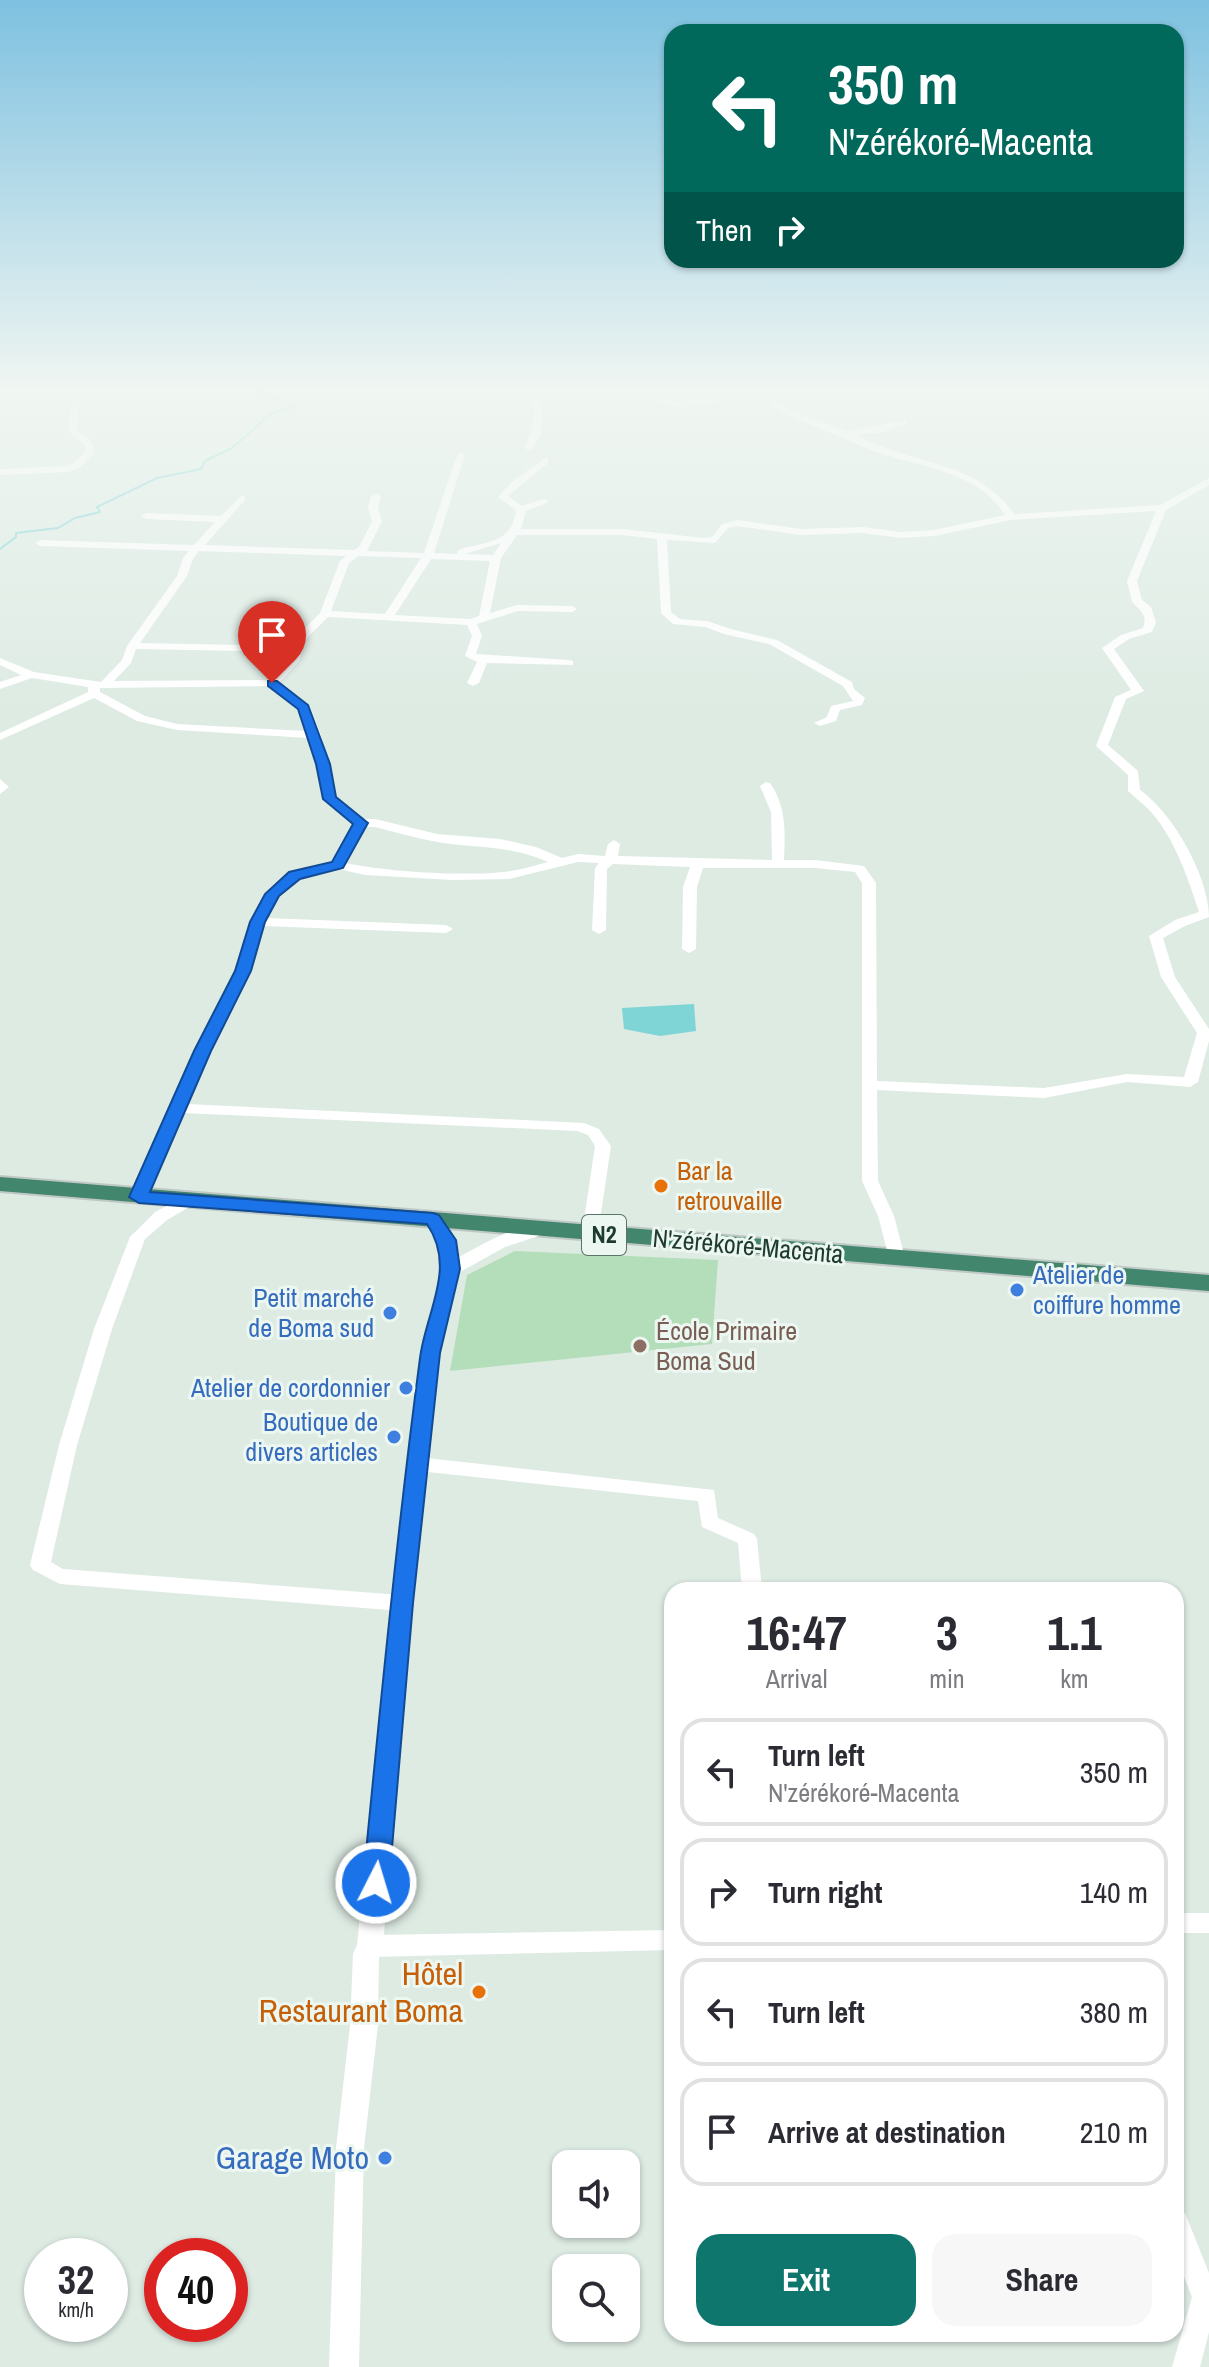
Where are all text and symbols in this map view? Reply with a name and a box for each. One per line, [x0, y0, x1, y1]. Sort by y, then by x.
text: 350 m [828, 46, 958, 121]
icon: left [696, 56, 800, 160]
text: N'zérékoré-Macenta [828, 118, 1093, 166]
icon: right [768, 208, 812, 252]
text: Then [696, 210, 752, 250]
pin [238, 601, 306, 683]
icon: arrive [250, 613, 294, 657]
place label: Bar la retrouvaille [677, 1153, 782, 1218]
marker: Bar la retrouvaille [652, 1177, 670, 1195]
road number: N2 [582, 1215, 626, 1255]
street label: N'zérékoré-Macenta [651, 1220, 845, 1271]
place label: Atelier de coiffure homme [1032, 1257, 1181, 1322]
place label: Petit marché de Boma sud [248, 1280, 374, 1345]
marker: Atelier de coiffure homme [1008, 1281, 1026, 1299]
marker: Petit marché de Boma sud [381, 1304, 399, 1322]
place label: École Primaire Boma Sud [656, 1313, 797, 1378]
marker: École Primaire Boma Sud [631, 1337, 649, 1355]
place label: Atelier de cordonnier [190, 1370, 390, 1405]
marker: Atelier de cordonnier [397, 1379, 415, 1397]
place label: Boutique de divers articles [245, 1404, 378, 1469]
marker: Boutique de divers articles [385, 1428, 403, 1446]
text: 16:47 [746, 1600, 847, 1665]
text: 3 [936, 1600, 958, 1665]
text: 1.1 [1047, 1600, 1102, 1665]
text: Arrival [766, 1661, 827, 1696]
text: min [929, 1661, 965, 1696]
text: km [1060, 1661, 1089, 1696]
text: Turn left [768, 1735, 865, 1775]
icon: left [700, 1750, 744, 1794]
text: 350 m [1080, 1752, 1148, 1792]
text: N'zérékoré-Macenta [768, 1775, 959, 1810]
position arrow [334, 1841, 418, 1925]
icon: right [700, 1870, 744, 1914]
text: Turn right [768, 1872, 882, 1912]
text: 140 m [1080, 1872, 1148, 1912]
place label: Hôtel Restaurant Boma [259, 1952, 463, 2032]
marker: Hôtel Restaurant Boma [470, 1983, 488, 2001]
icon: left [700, 1990, 744, 2034]
text: Turn left [768, 1992, 865, 2032]
text: 380 m [1080, 1992, 1148, 2032]
icon: arrive [700, 2110, 744, 2154]
text: Arrive at destination [768, 2112, 1006, 2152]
text: 210 m [1080, 2112, 1148, 2152]
place label: Garage Moto [216, 2136, 369, 2179]
marker: Garage Moto [376, 2149, 394, 2167]
map controls [552, 2150, 640, 2342]
button: sound [552, 2150, 640, 2238]
button: Exit [696, 2234, 916, 2326]
button: Share [932, 2234, 1152, 2326]
speed limit sign: 40 [144, 2238, 248, 2342]
text: 32 [58, 2253, 94, 2306]
button: search [552, 2254, 640, 2342]
text: km/h [58, 2296, 94, 2323]

